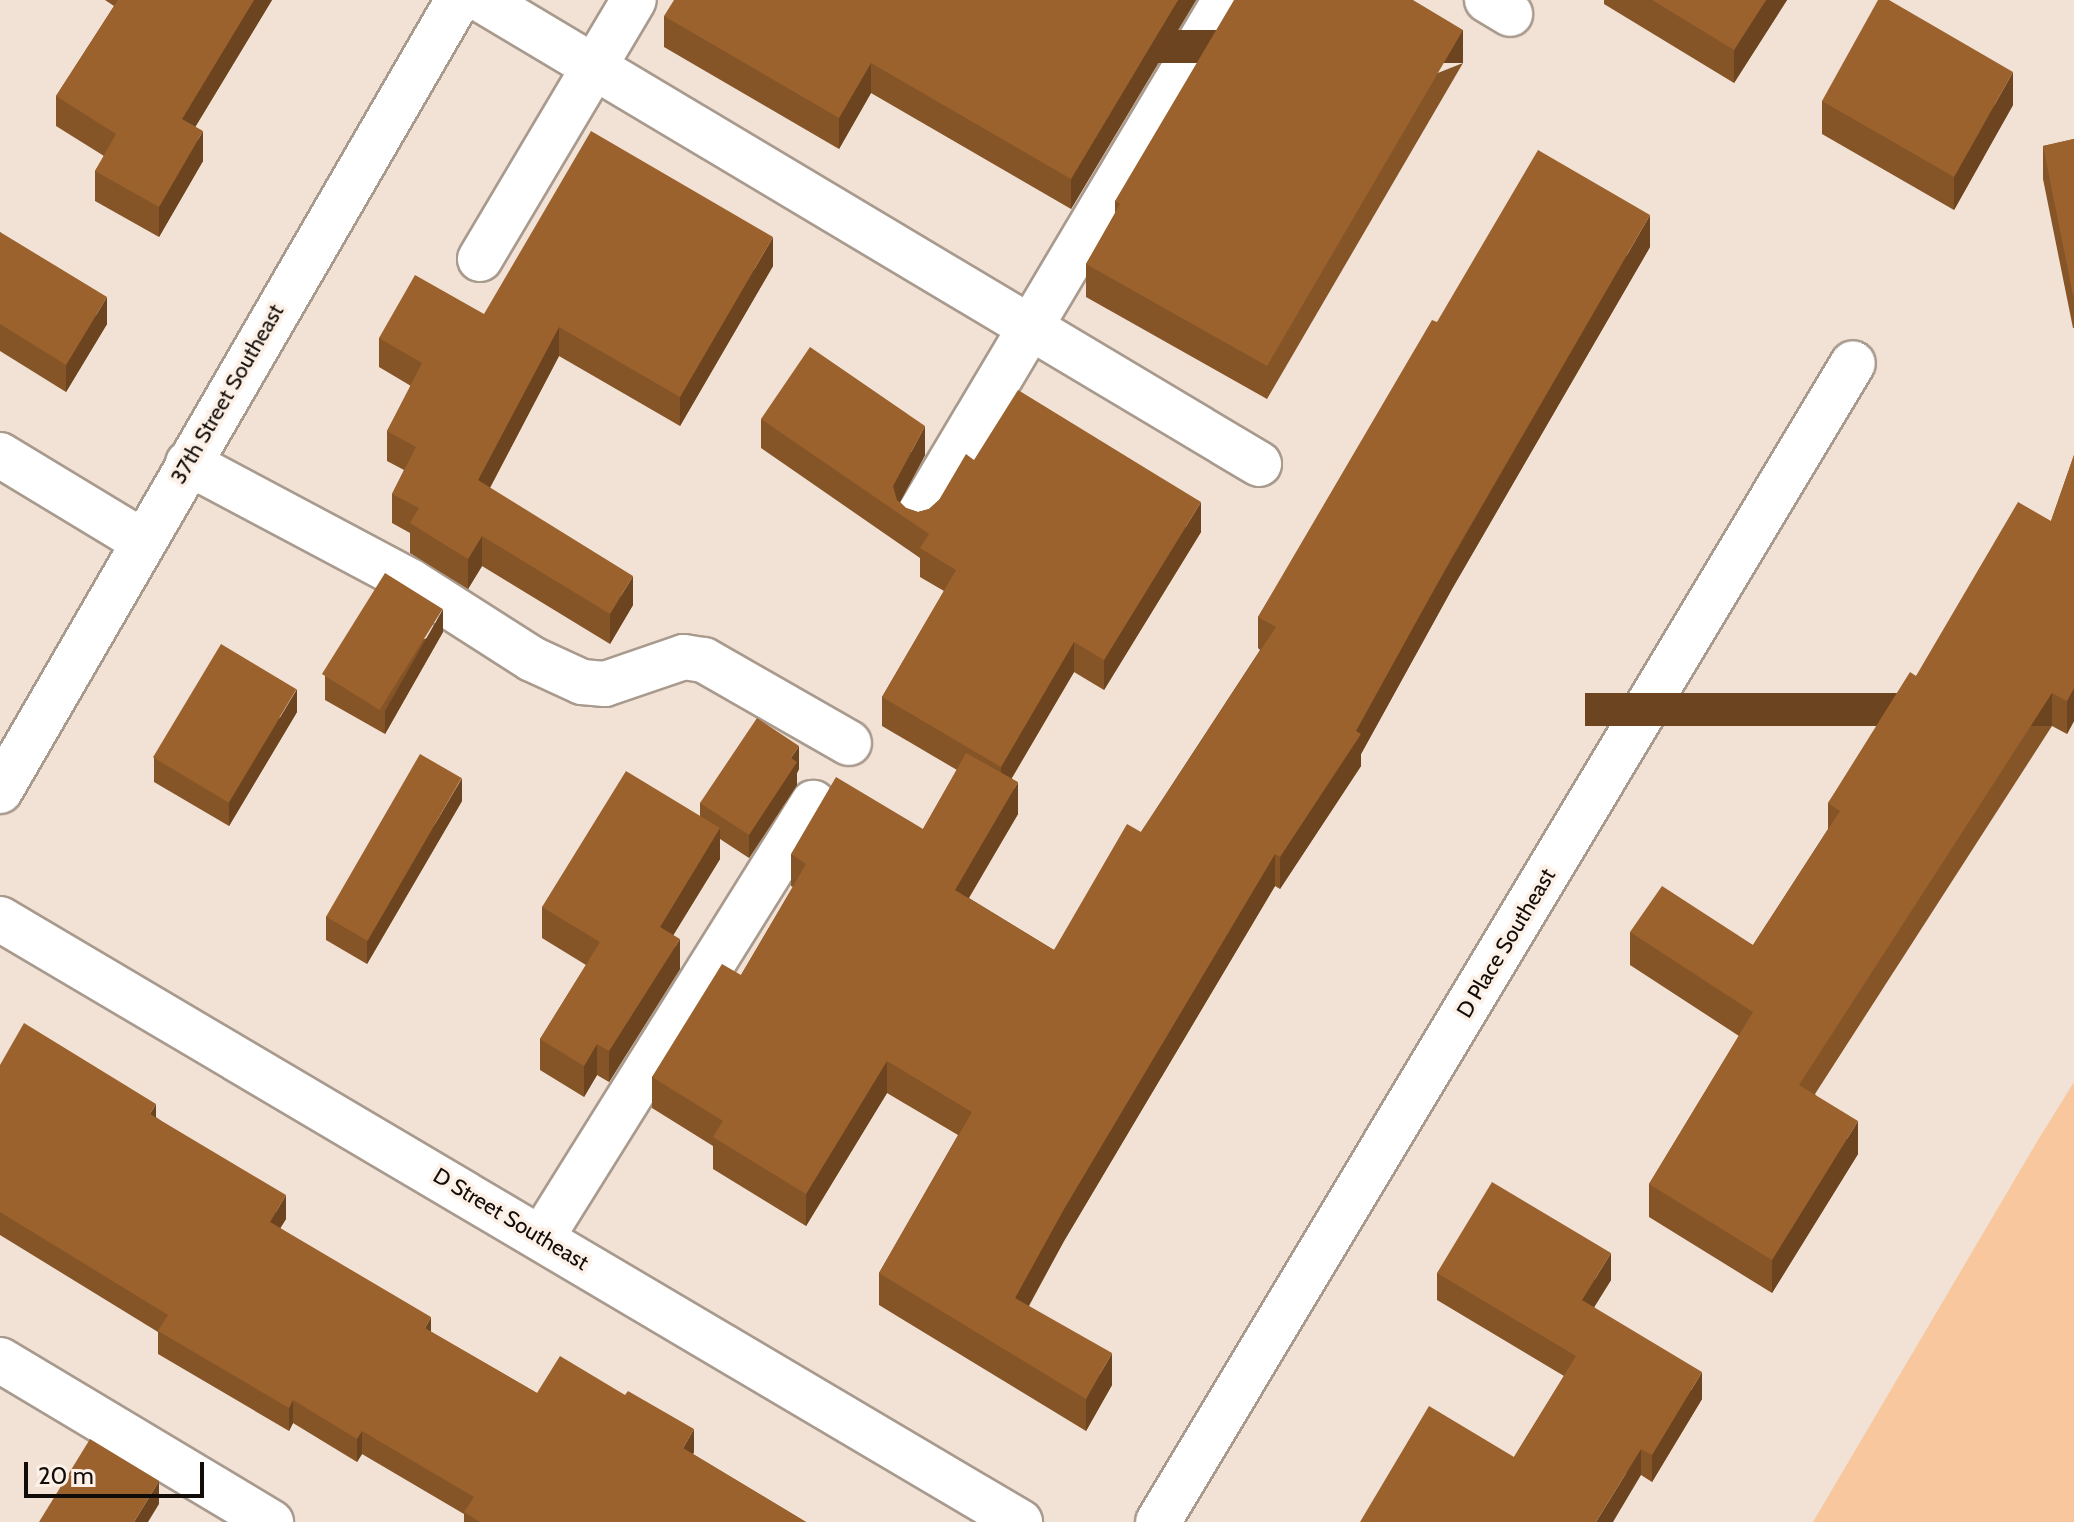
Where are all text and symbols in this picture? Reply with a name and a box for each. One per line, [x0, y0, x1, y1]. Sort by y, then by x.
street label: 37th Street Southeast [165, 300, 289, 488]
street label: D Place Southeast [1451, 864, 1561, 1022]
street label: D Street Southeast [429, 1162, 593, 1276]
scale bar [28, 1446, 208, 1496]
text: 20 m [38, 1461, 94, 1490]

